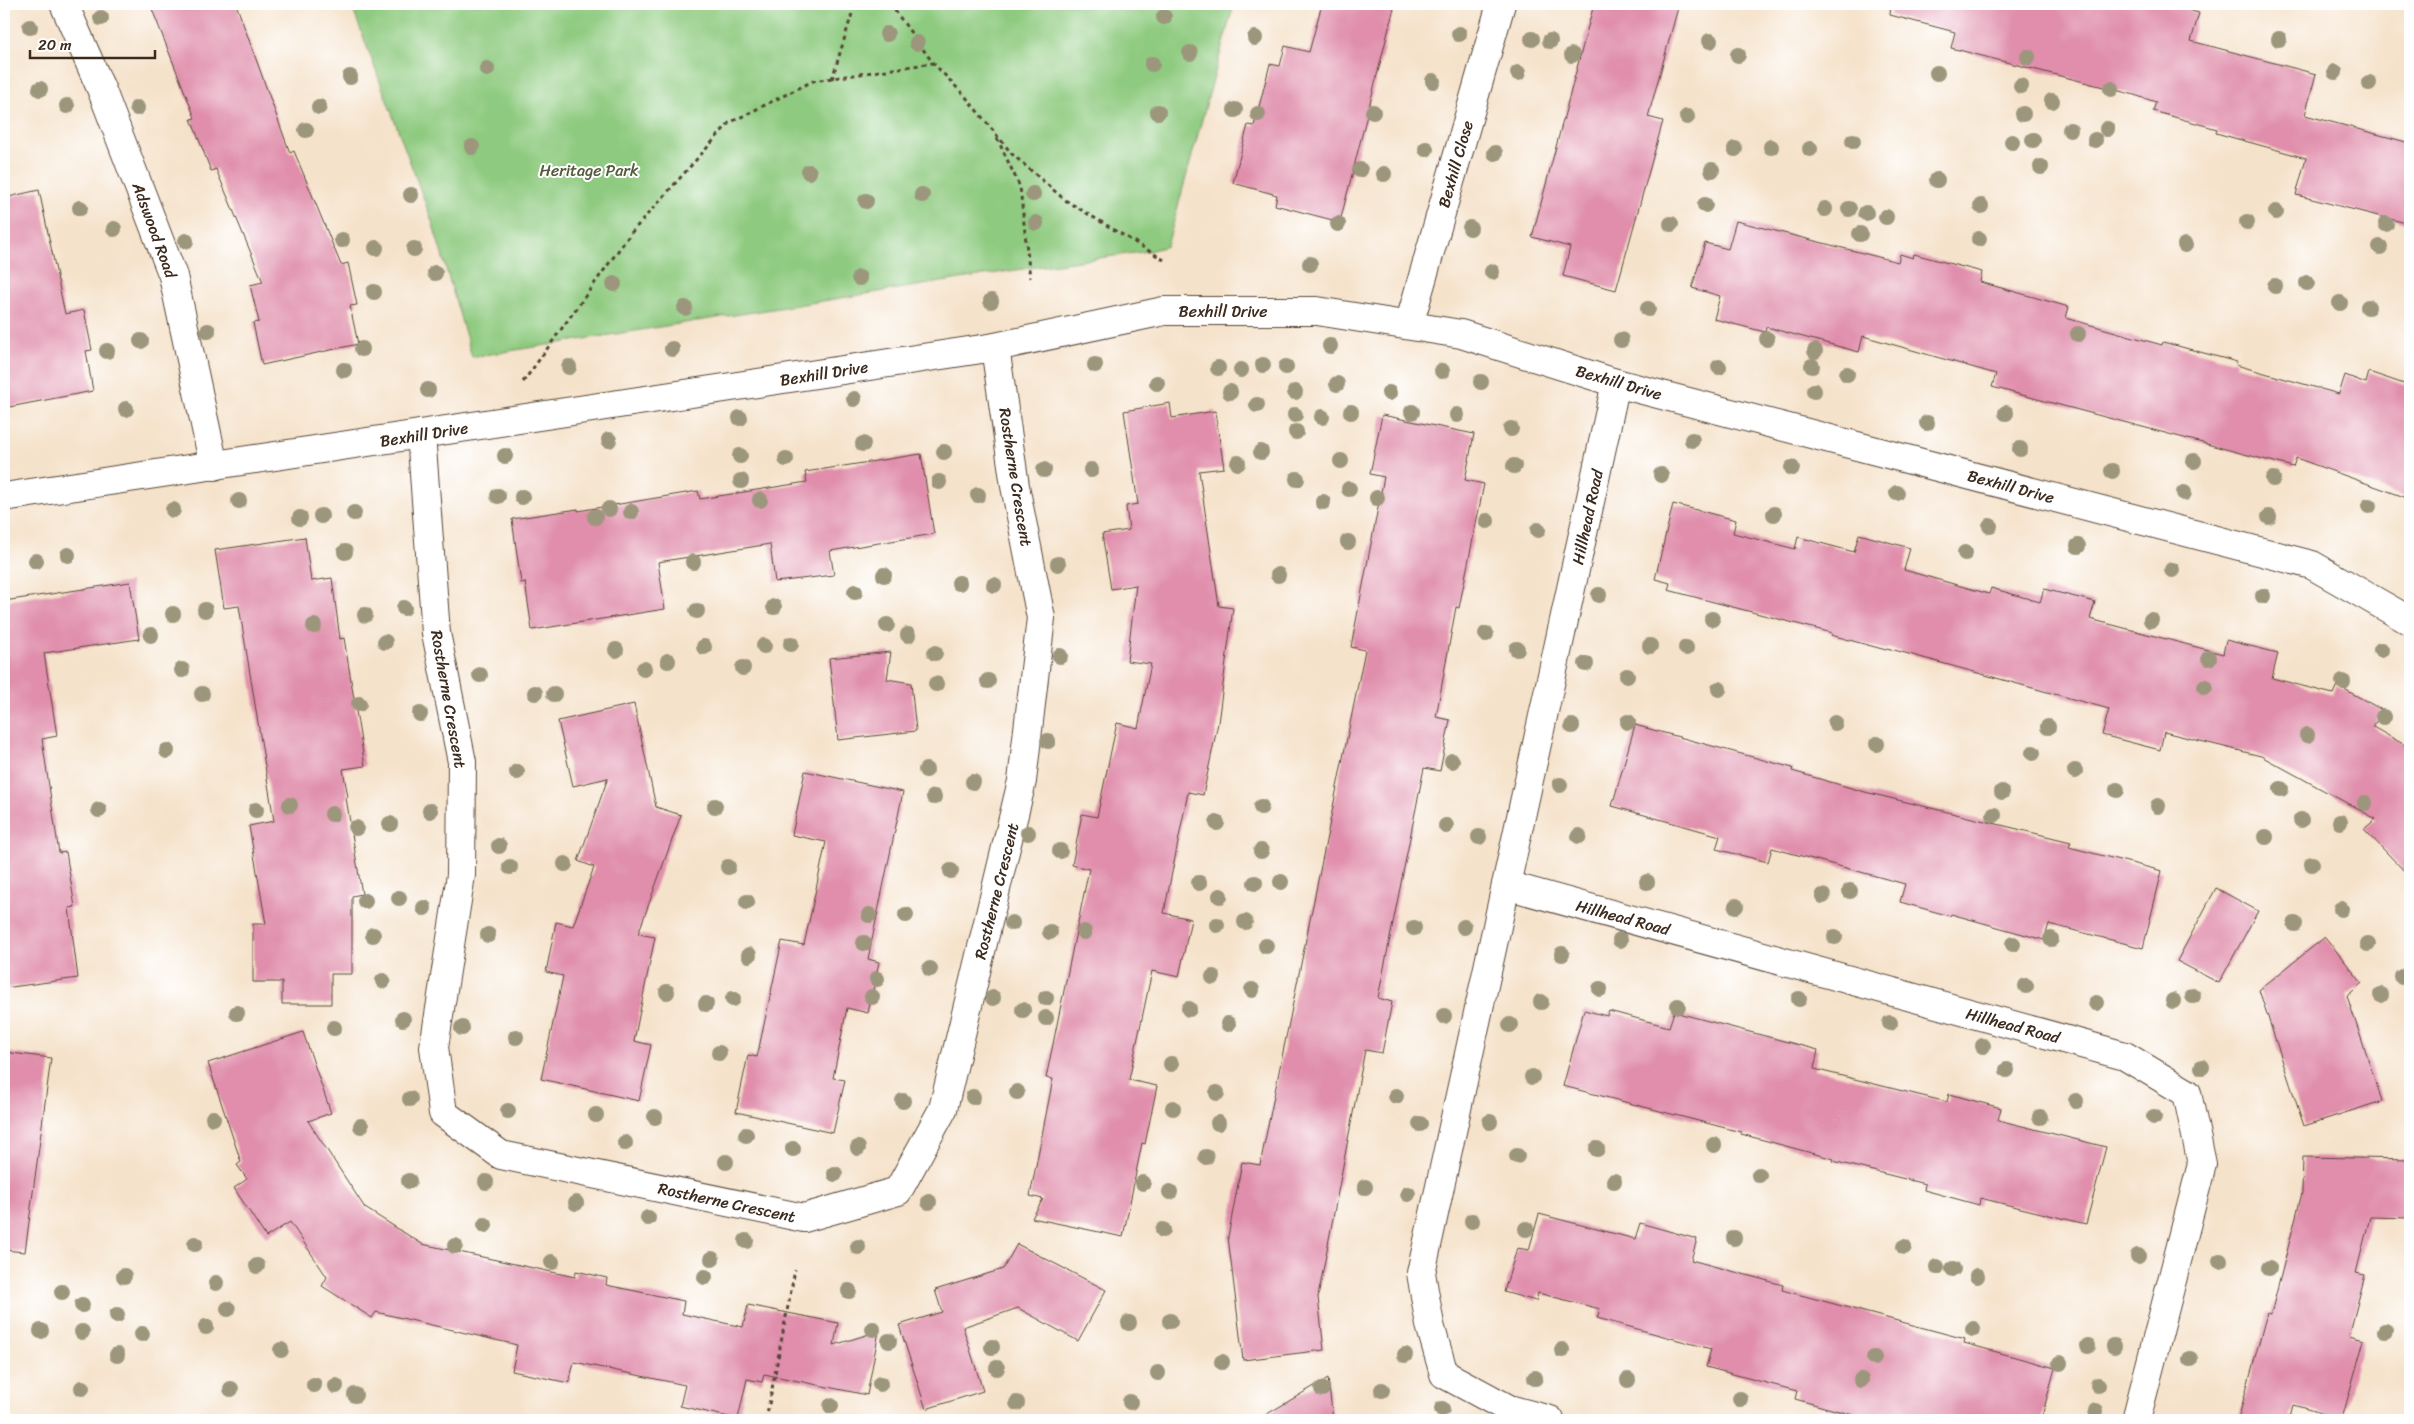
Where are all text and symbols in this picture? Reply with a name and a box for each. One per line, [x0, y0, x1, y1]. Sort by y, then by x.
scale bar [30, 28, 155, 60]
text: 20 m [38, 32, 72, 58]
street label: Bexhill Close [1429, 117, 1482, 211]
park label: Heritage Park [540, 156, 639, 185]
street label: Adswood Road [123, 177, 186, 284]
street label: Bexhill Drive [1179, 297, 1267, 326]
street label: Bexhill Drive [778, 352, 870, 395]
street label: Bexhill Drive [1572, 356, 1666, 409]
street label: Rostherne Crescent [990, 406, 1041, 548]
street label: Bexhill Drive [378, 413, 470, 456]
street label: Bexhill Drive [1964, 461, 2058, 512]
street label: Hillhead Road [1563, 465, 1612, 567]
street label: Rostherne Crescent [422, 628, 475, 770]
street label: Rostherne Crescent [965, 820, 1027, 962]
street label: Hillhead Road [1573, 891, 1675, 944]
street label: Hillhead Road [1963, 999, 2065, 1052]
street label: Rostherne Crescent [655, 1174, 798, 1231]

